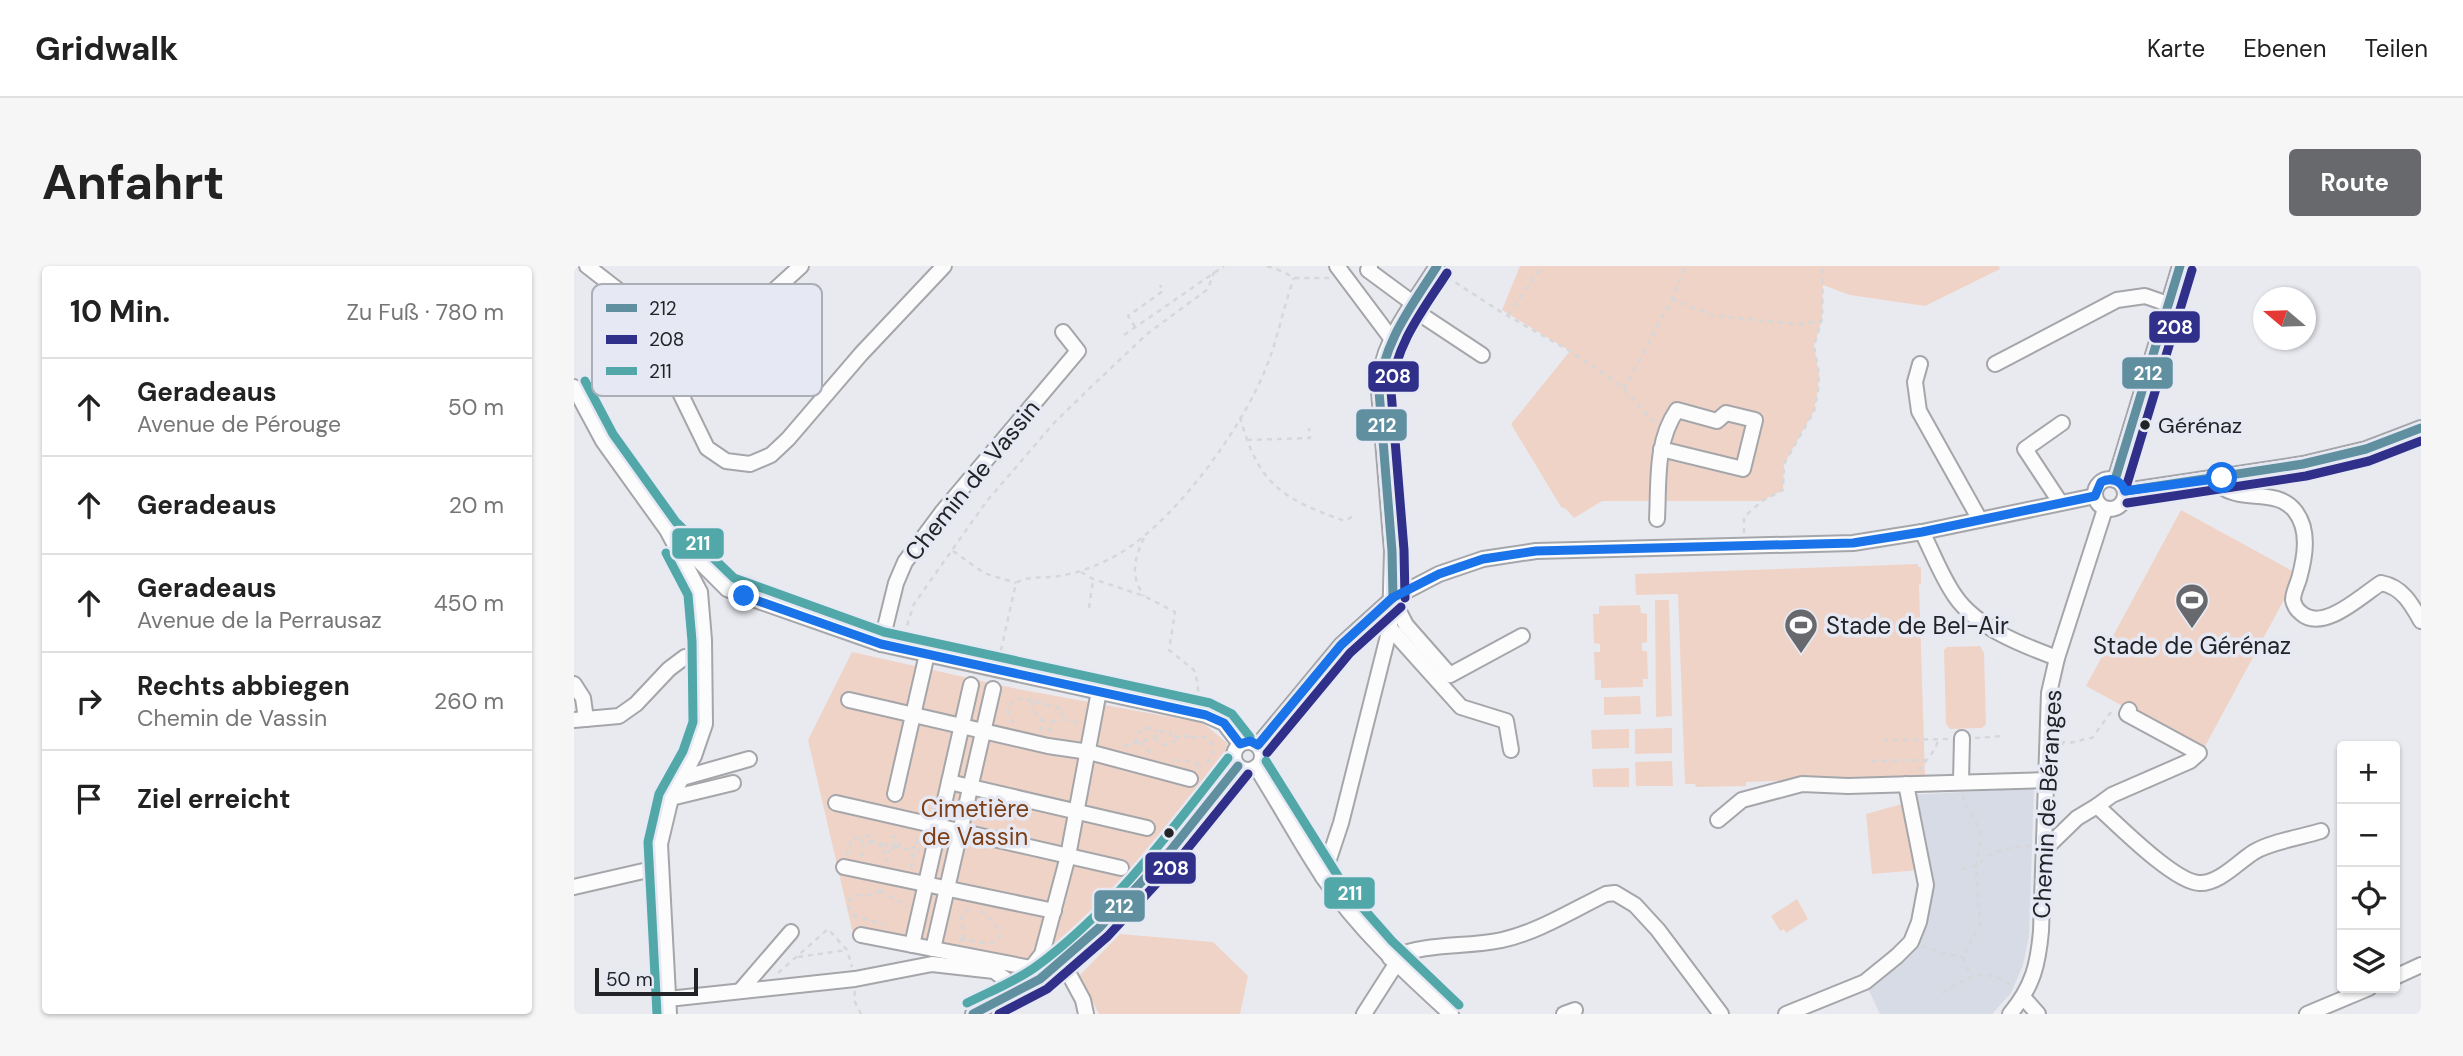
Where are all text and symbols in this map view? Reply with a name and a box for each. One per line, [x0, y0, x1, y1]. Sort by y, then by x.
text: Gridwalk [35, 27, 178, 70]
text: Karte [2147, 33, 2205, 64]
text: Ebenen [2243, 33, 2327, 64]
text: Teilen [2365, 33, 2428, 64]
button: Route [2289, 149, 2421, 216]
text: Anfahrt [42, 150, 224, 214]
legend [592, 284, 822, 396]
north arrow [2253, 287, 2316, 350]
text: 10 Min. [70, 292, 170, 331]
text: 212 [649, 296, 677, 321]
text: Zu Fuß · 780 m [347, 297, 504, 327]
line badge: 208 [2148, 310, 2201, 344]
text: 208 [2157, 315, 2193, 340]
text: 208 [649, 327, 684, 352]
line badge: 212 [2121, 356, 2174, 390]
text: 211 [649, 359, 672, 384]
line badge: 208 [1367, 360, 1420, 393]
text: 212 [2134, 361, 2162, 386]
text: 208 [1375, 364, 1411, 389]
text: Geradeaus [137, 375, 277, 409]
icon: ahead [70, 388, 108, 426]
text: 50 m [448, 392, 504, 422]
street label: Chemin de Vassin [898, 393, 1046, 567]
line badge: 212 [1355, 408, 1408, 442]
text: Avenue de Pérouge [137, 409, 341, 439]
place label: Gérénaz [2158, 411, 2242, 440]
text: 212 [1368, 413, 1396, 438]
marker: Gérénaz [2138, 418, 2152, 432]
route start [2206, 462, 2237, 493]
icon: ahead [70, 486, 108, 524]
text: Geradeaus [137, 488, 277, 522]
text: 20 m [449, 490, 504, 520]
line badge: 211 [671, 527, 725, 560]
text: 211 [686, 531, 710, 556]
text: Geradeaus [137, 571, 277, 605]
route end [728, 580, 759, 611]
sports icon: Stade de Gérénaz [2173, 581, 2211, 630]
icon: ahead [70, 584, 108, 622]
text: 450 m [434, 588, 504, 618]
text: Avenue de la Perrausaz [137, 605, 382, 635]
sports icon: Stade de Bel-Air [1782, 606, 1820, 655]
place label: Stade de Bel-Air [1826, 610, 2009, 641]
place label: Stade de Gérénaz [2093, 630, 2291, 661]
text: Rechts abbiegen [137, 669, 350, 703]
icon: right [70, 682, 108, 720]
text: 260 m [434, 686, 504, 716]
street label: Chemin de Béranges [2026, 689, 2068, 919]
text: Chemin de Vassin [137, 703, 327, 733]
map controls [2337, 741, 2400, 993]
button: + [2337, 741, 2400, 804]
icon: arrive [70, 780, 108, 818]
text: Ziel erreicht [137, 782, 290, 816]
park label: Cimetière de Vassin [921, 793, 1029, 852]
button: − [2337, 804, 2400, 867]
unlabelled marker [1162, 826, 1176, 840]
line badge: 208 [1144, 851, 1197, 885]
text: 208 [1153, 856, 1189, 881]
button: locate [2337, 867, 2400, 930]
line badge: 211 [1323, 876, 1376, 910]
text: 211 [1338, 881, 1362, 906]
line badge: 212 [1093, 889, 1146, 923]
text: 212 [1105, 894, 1133, 919]
button: layers [2337, 930, 2400, 993]
scale bar [595, 965, 698, 997]
text: 50 m [606, 967, 653, 992]

